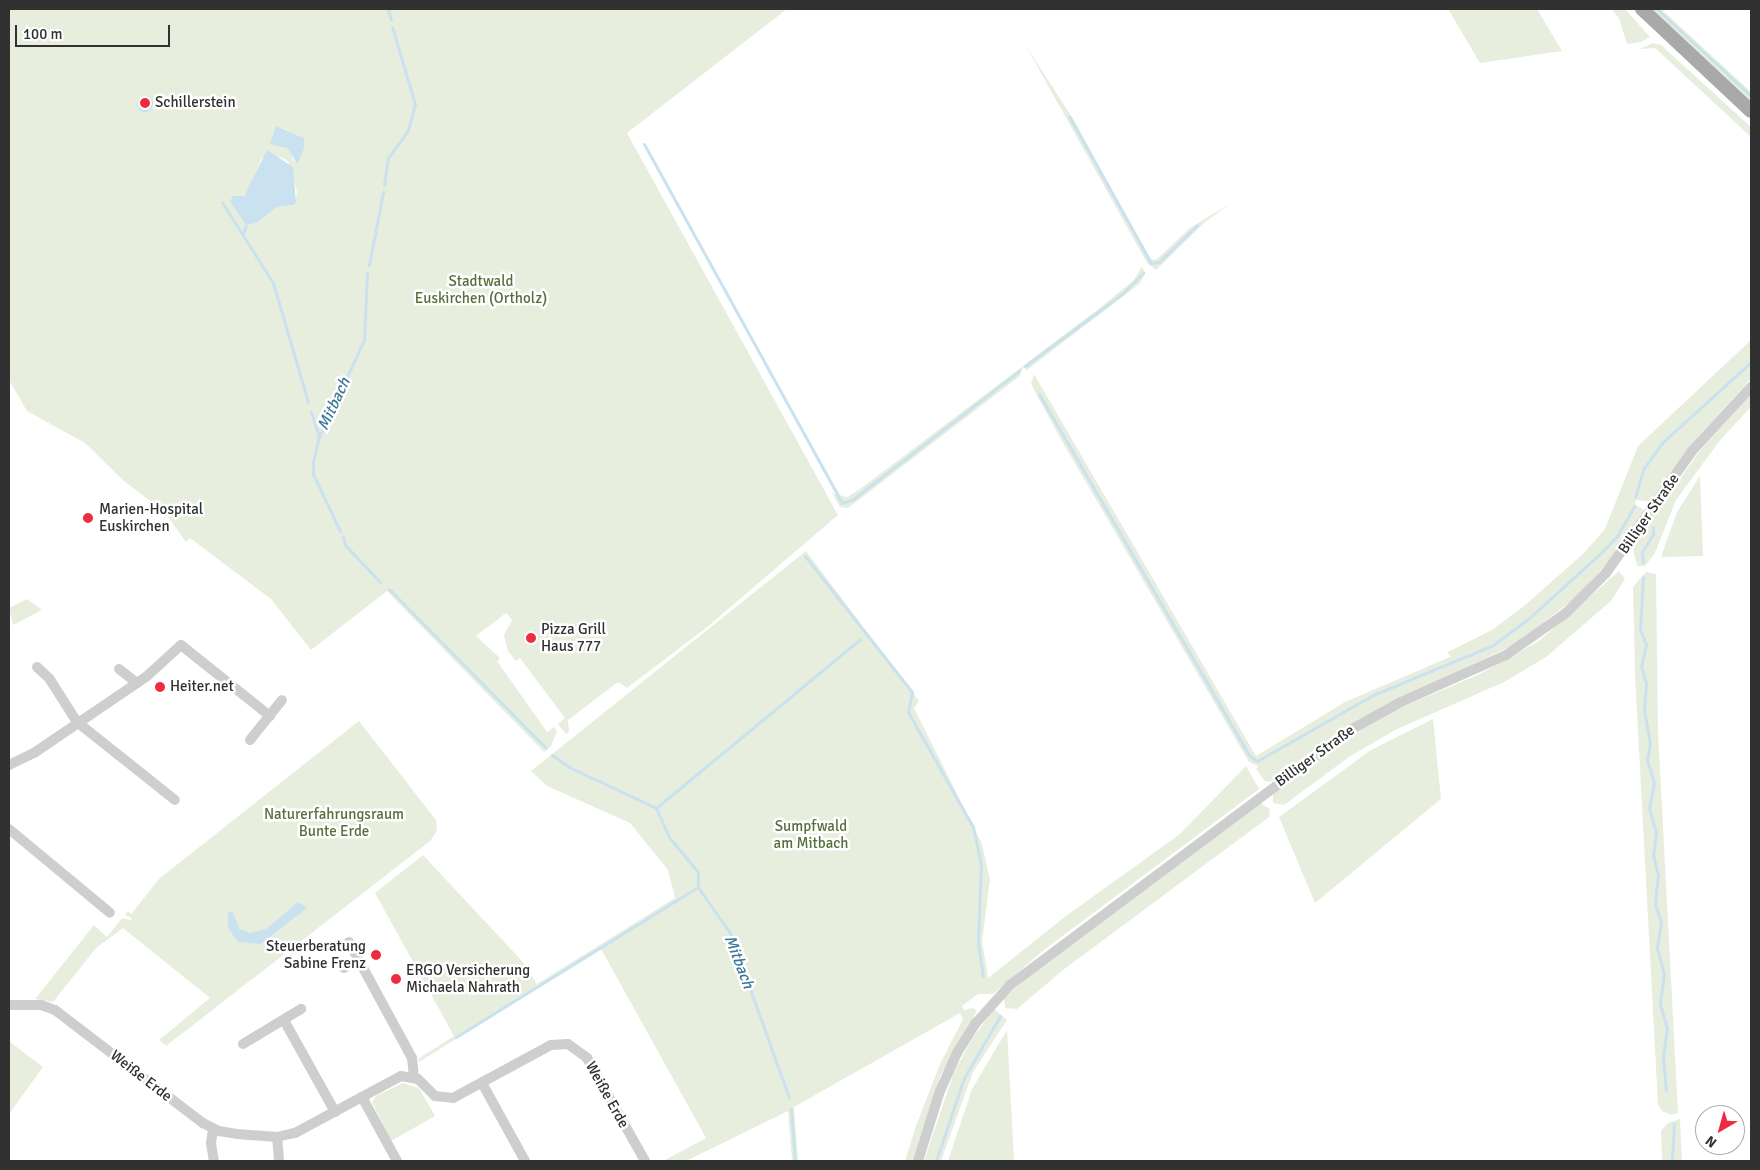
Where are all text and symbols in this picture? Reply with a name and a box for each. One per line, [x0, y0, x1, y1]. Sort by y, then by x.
scale bar [18, 15, 172, 47]
text: 100 m [23, 25, 63, 43]
place label: Schillerstein [155, 94, 236, 112]
marker: Schillerstein [139, 97, 151, 109]
park label: Stadtwald Euskirchen (Ortholz) [415, 272, 547, 307]
water label: Mitbach [314, 375, 354, 433]
street label: Billiger Straße [1615, 471, 1683, 557]
place label: Marien-Hospital Euskirchen [99, 500, 203, 535]
marker: Marien-Hospital Euskirchen [81, 511, 95, 525]
place label: Pizza Grill Haus 777 [541, 620, 606, 655]
marker: Pizza Grill Haus 777 [525, 632, 537, 644]
place label: Heiter.net [170, 678, 234, 696]
marker: Heiter.net [154, 681, 166, 693]
street label: Billiger Straße [1272, 721, 1358, 791]
park label: Naturerfahrungsraum Bunte Erde [264, 805, 404, 840]
park label: Sumpfwald am Mitbach [774, 817, 848, 852]
water label: Mitbach [720, 933, 758, 991]
place label: Steuerberatung Sabine Frenz [266, 937, 366, 972]
marker: Steuerberatung Sabine Frenz [370, 949, 382, 961]
place label: ERGO Versicherung Michaela Nahrath [406, 961, 530, 996]
marker: ERGO Versicherung Michaela Nahrath [390, 973, 402, 985]
street label: Weiße Erde [107, 1046, 175, 1106]
street label: Weiße Erde [581, 1059, 633, 1131]
north arrow [1695, 1105, 1745, 1155]
text: N [1702, 1132, 1720, 1151]

